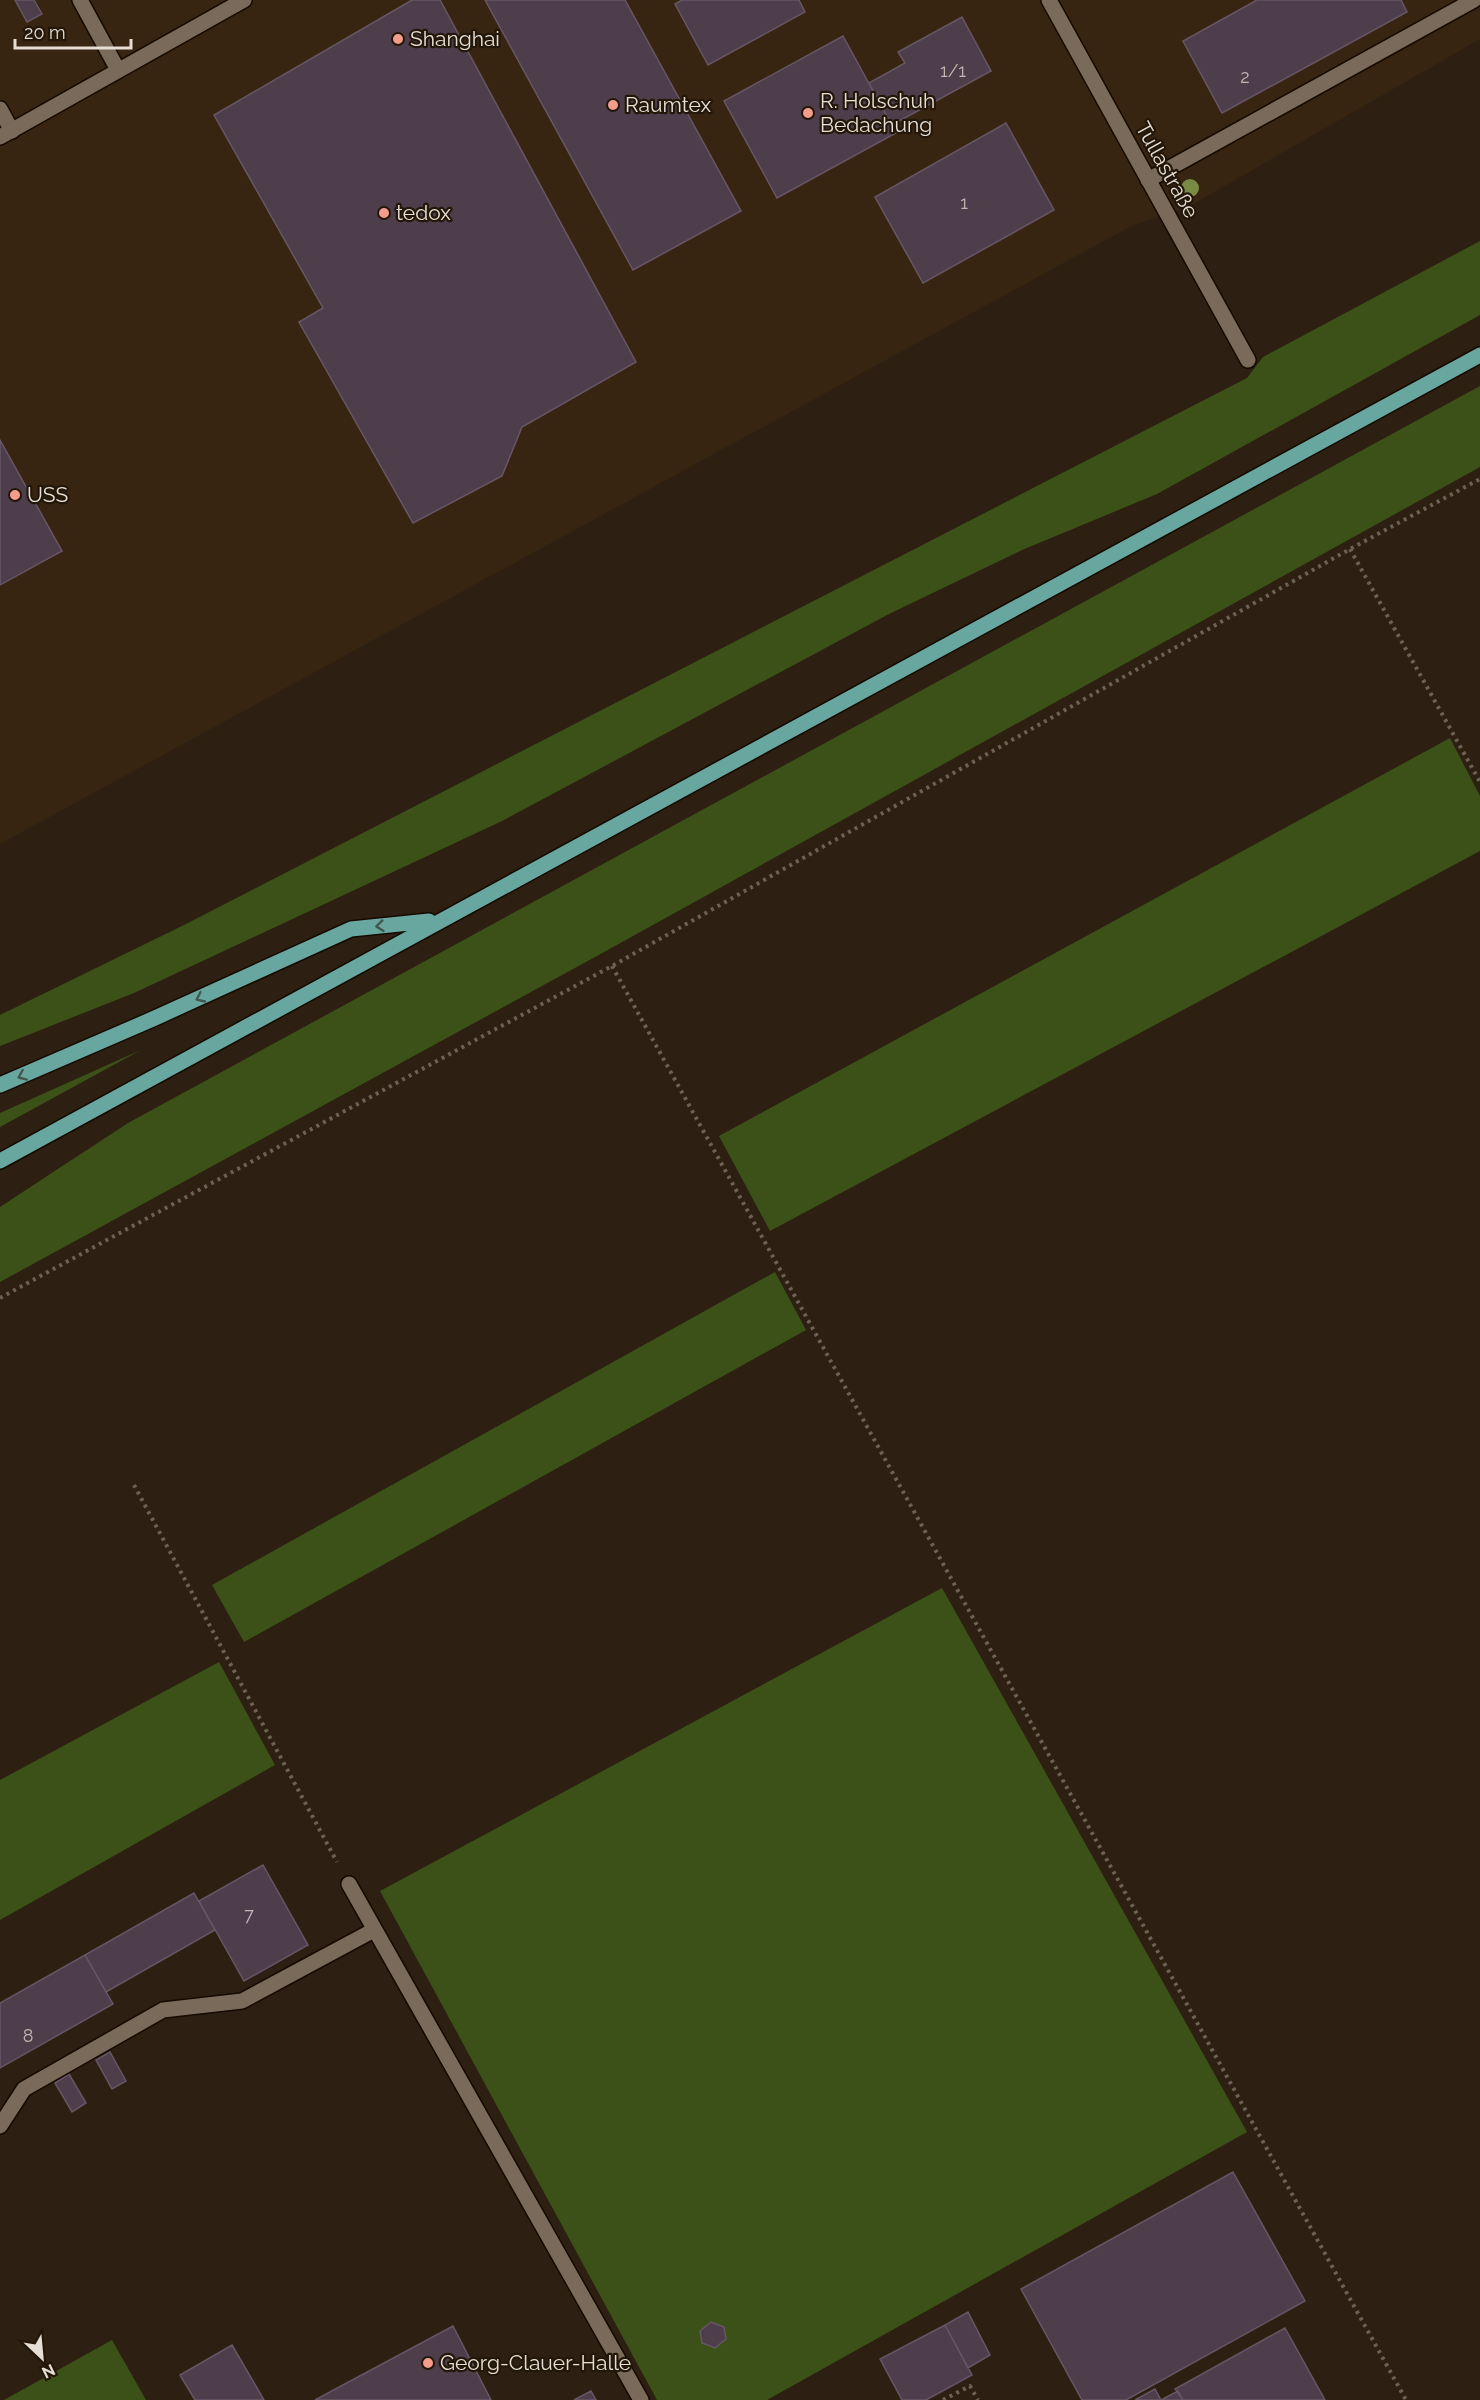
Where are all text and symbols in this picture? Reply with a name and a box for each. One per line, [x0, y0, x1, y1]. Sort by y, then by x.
scale bar [15, 12, 130, 50]
text: 20 m [24, 22, 66, 43]
place label: Shanghai [410, 26, 500, 51]
marker: Shanghai [391, 32, 405, 46]
house number: 1/1 [940, 60, 966, 81]
house number: 2 [1240, 66, 1250, 87]
place label: R. Holschuh Bedachung [820, 88, 935, 137]
place label: Raumtex [625, 92, 711, 117]
marker: Raumtex [606, 98, 620, 112]
marker: R. Holschuh Bedachung [801, 106, 815, 120]
street label: Tullastraße [1131, 117, 1204, 222]
house number: 1 [960, 192, 968, 213]
place label: tedox [396, 200, 451, 225]
marker: tedox [377, 206, 391, 220]
place label: USS [27, 482, 69, 507]
marker: USS [8, 488, 22, 502]
one-way arrow [375, 919, 385, 932]
one-way arrow [196, 990, 207, 1002]
one-way arrow [17, 1069, 28, 1081]
house number: 7 [244, 1904, 254, 1925]
house number: 8 [23, 2025, 33, 2046]
north arrow [12, 2328, 72, 2388]
place label: Georg-Clauer-Halle [440, 2350, 631, 2375]
marker: Georg-Clauer-Halle [421, 2356, 435, 2370]
text: N [39, 2360, 58, 2382]

